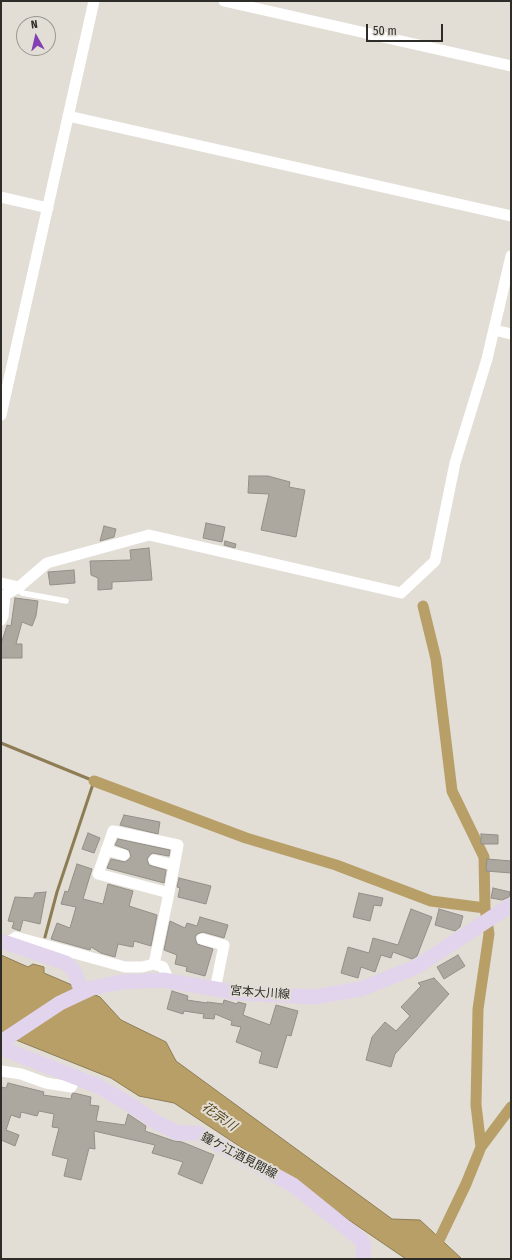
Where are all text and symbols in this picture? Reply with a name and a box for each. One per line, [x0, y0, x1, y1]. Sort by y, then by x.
north arrow [16, 16, 56, 56]
scale bar [368, 16, 445, 42]
text: N [30, 18, 39, 32]
text: 50 m [373, 24, 397, 38]
street label: 宮本大川線 [230, 984, 290, 1002]
water label: 花宗川 [199, 1099, 239, 1135]
street label: 鐘ケ江酒見間線 [199, 1130, 279, 1182]

